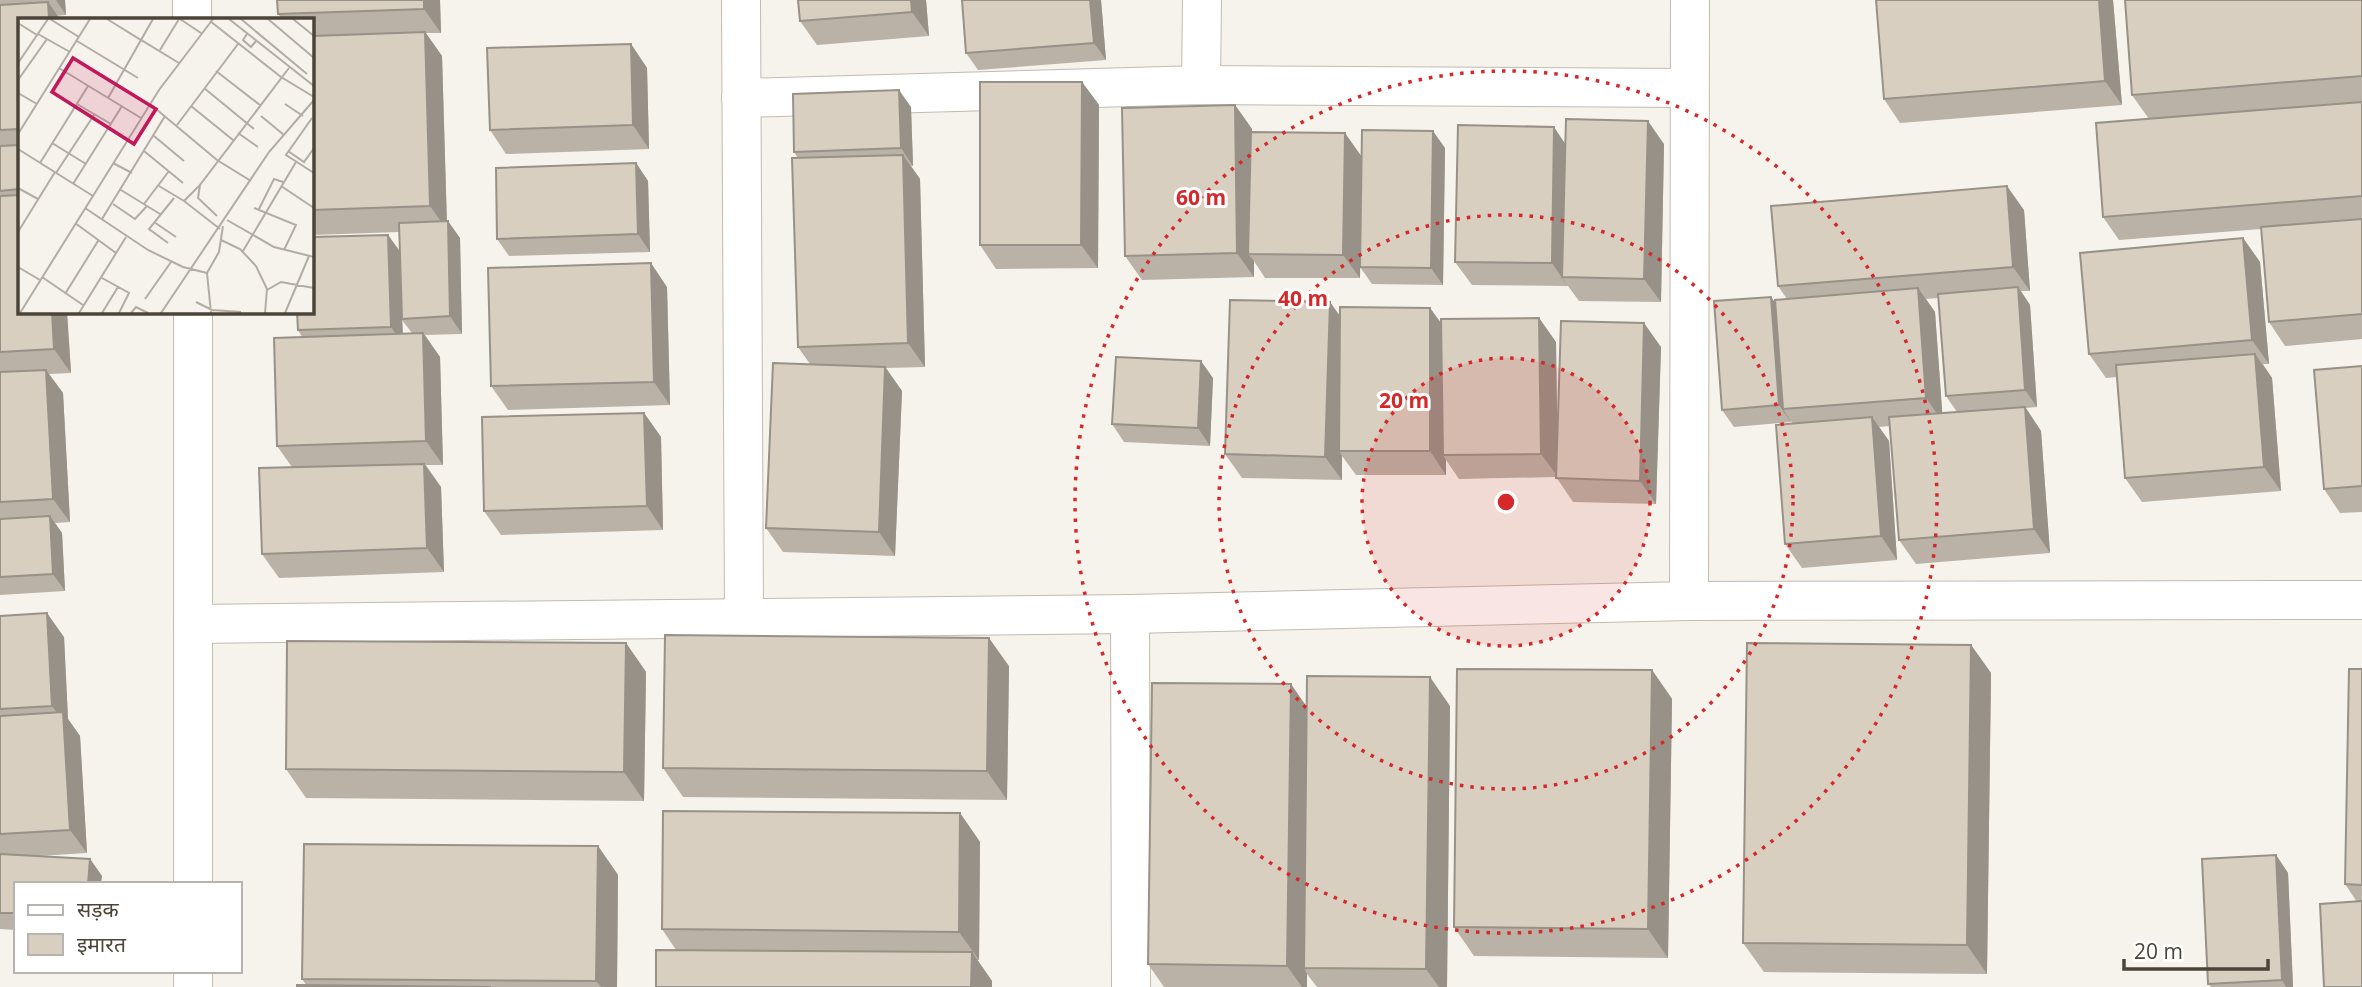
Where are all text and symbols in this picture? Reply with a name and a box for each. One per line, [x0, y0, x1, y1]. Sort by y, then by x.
inset map [18, 18, 313, 313]
text: 60 m [1176, 183, 1226, 211]
text: 40 m [1278, 284, 1328, 312]
text: 20 m [1379, 386, 1429, 414]
centre of rings [1494, 490, 1518, 514]
legend [14, 882, 242, 973]
text: सड़क [77, 895, 119, 923]
scale bar [2124, 928, 2268, 972]
text: इमारत [77, 930, 127, 958]
text: 20 m [2134, 937, 2183, 965]

